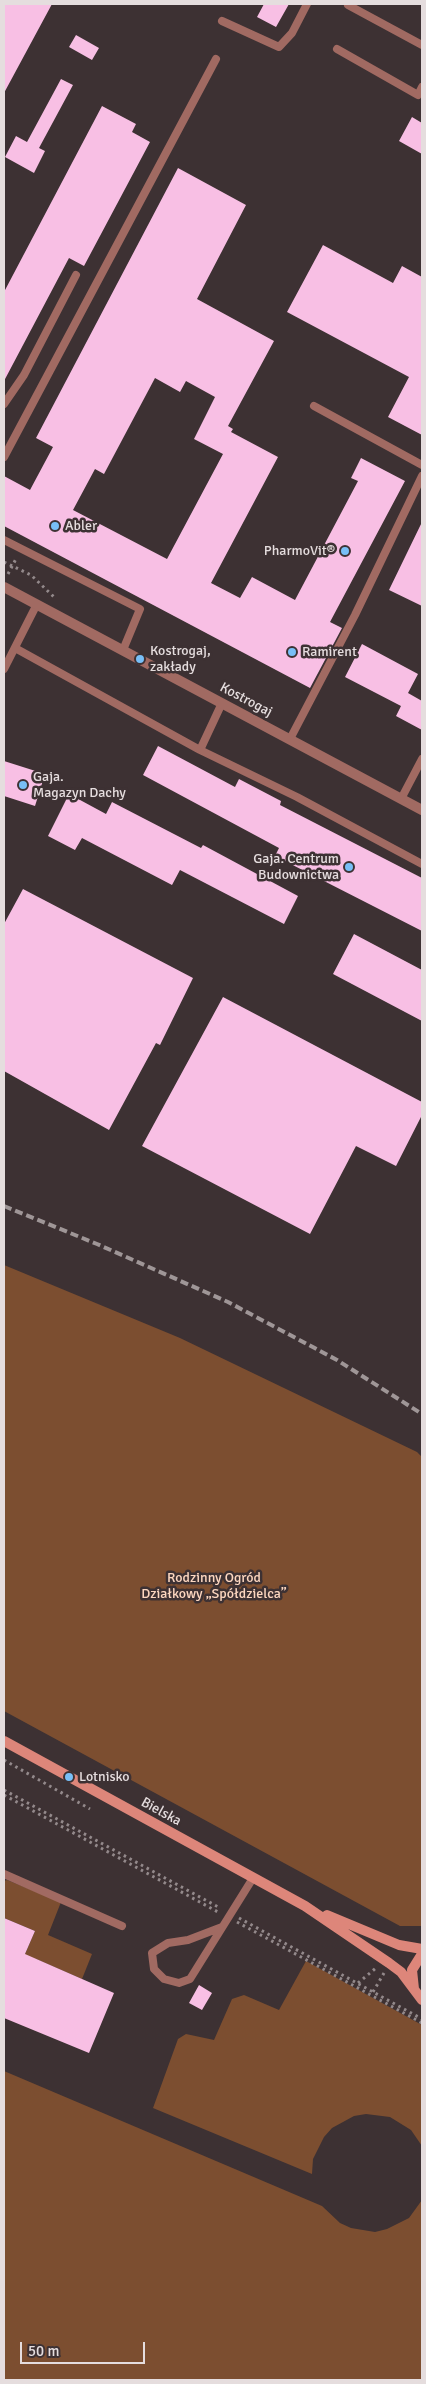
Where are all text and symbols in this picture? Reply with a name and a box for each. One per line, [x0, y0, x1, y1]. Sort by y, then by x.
place label: Abler [65, 518, 97, 534]
marker: Abler [49, 520, 61, 532]
place label: PharmoVit® [264, 543, 335, 559]
marker: PharmoVit® [339, 545, 351, 557]
place label: Kostrogaj, zakłady [150, 643, 211, 676]
place label: Ramirent [302, 644, 357, 660]
marker: Ramirent [286, 646, 298, 658]
marker: Kostrogaj, zakłady [134, 653, 146, 665]
street label: Kostrogaj [217, 679, 275, 721]
place label: Gaja. Magazyn Dachy [33, 769, 126, 802]
marker: Gaja. Magazyn Dachy [17, 779, 29, 791]
place label: Gaja. Centrum Budownictwa [253, 851, 339, 884]
marker: Gaja. Centrum Budownictwa [343, 861, 355, 873]
park label: Rodzinny Ogród Działkowy „Spółdzielca” [141, 1570, 287, 1602]
place label: Lotnisko [79, 1769, 130, 1785]
marker: Lotnisko [63, 1771, 75, 1783]
street label: Bielska [138, 1794, 184, 1830]
scale bar [22, 2332, 148, 2364]
text: 50 m [28, 2342, 59, 2360]

